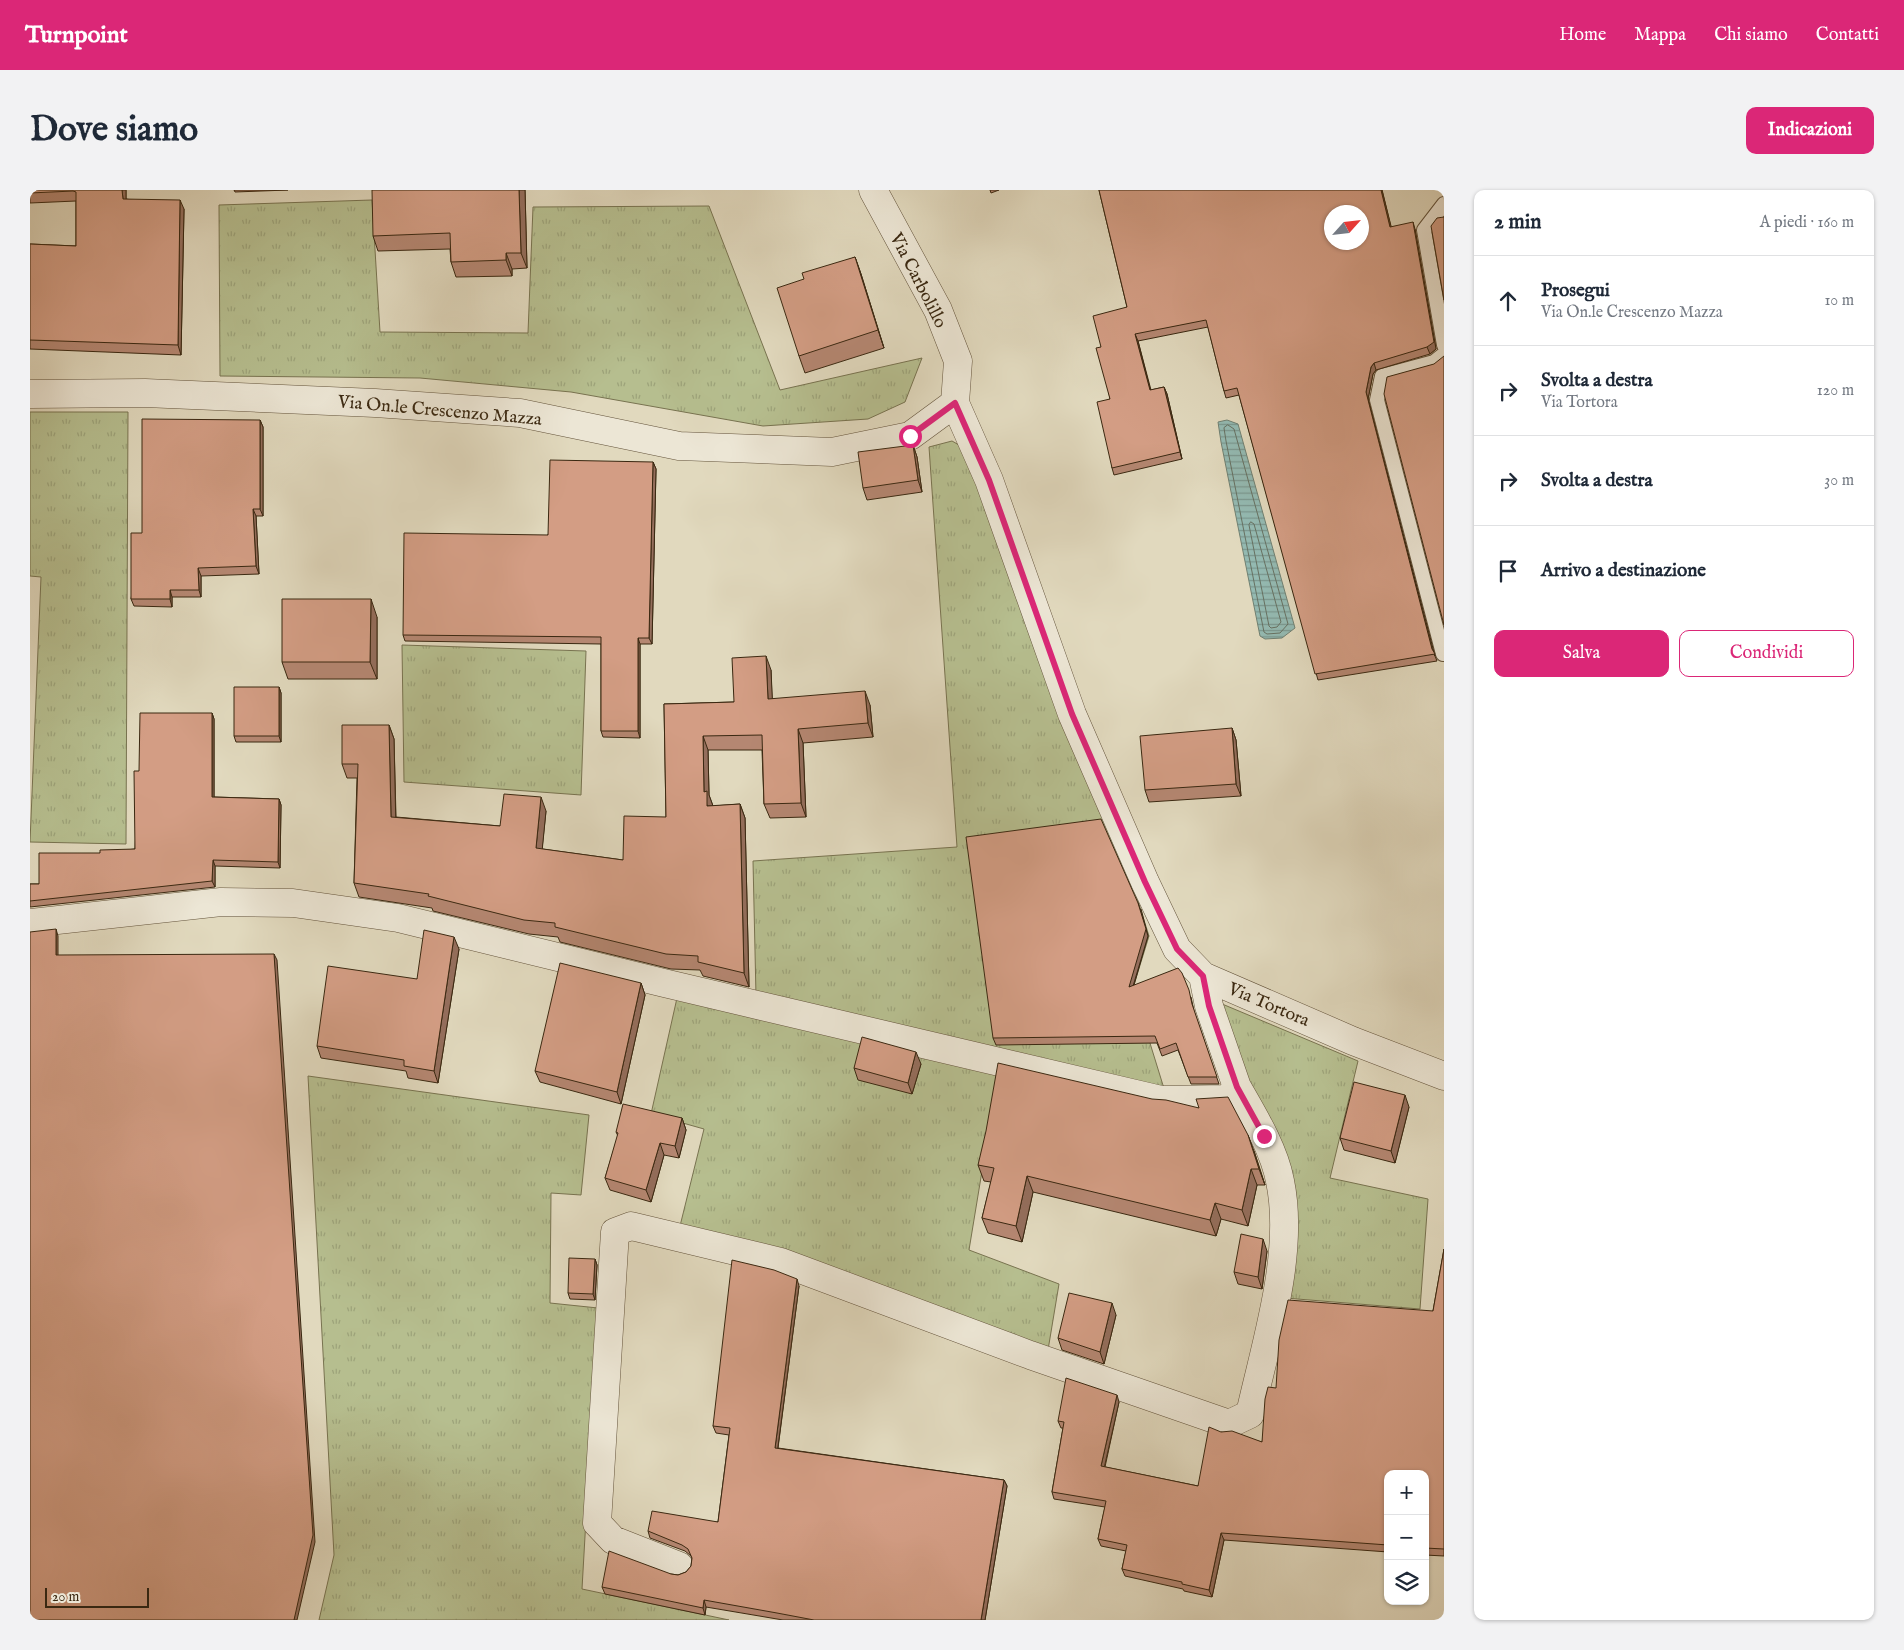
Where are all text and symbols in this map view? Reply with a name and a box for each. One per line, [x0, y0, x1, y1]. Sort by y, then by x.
text: Turnpoint [25, 20, 128, 51]
text: Home [1559, 24, 1606, 47]
text: Mappa [1634, 24, 1686, 47]
text: Chi siamo [1714, 24, 1788, 47]
text: Contatti [1816, 24, 1879, 47]
button: Indicazioni [1746, 107, 1874, 154]
text: Dove siamo [30, 108, 198, 153]
north arrow [1324, 205, 1369, 250]
text: 2 min [1494, 209, 1541, 236]
text: A piedi · 160 m [1760, 213, 1854, 233]
street label: Via Carbolillo [883, 228, 952, 333]
text: Prosegui [1541, 279, 1610, 303]
icon: ahead [1494, 287, 1522, 315]
text: 10 m [1824, 291, 1854, 311]
text: Via On.le Crescenzo Mazza [1541, 303, 1723, 323]
text: Svolta a destra [1541, 369, 1653, 393]
icon: right [1494, 377, 1522, 405]
text: 120 m [1817, 381, 1854, 401]
street label: Via On.le Crescenzo Mazza [336, 391, 543, 432]
text: Via Tortora [1541, 393, 1618, 413]
route start [899, 425, 922, 448]
icon: right [1494, 467, 1522, 495]
text: Svolta a destra [1541, 469, 1653, 493]
text: 30 m [1824, 471, 1854, 491]
icon: arrive [1494, 557, 1522, 585]
text: Arrivo a destinazione [1541, 559, 1706, 583]
button: Salva [1494, 630, 1669, 677]
button: Condividi [1679, 630, 1854, 677]
street label: Via Tortora [1223, 978, 1313, 1033]
route end [1253, 1125, 1276, 1148]
map controls [1384, 1470, 1429, 1605]
button: + [1384, 1470, 1429, 1515]
button: − [1384, 1515, 1429, 1560]
button: layers [1384, 1560, 1429, 1605]
scale bar [45, 1585, 149, 1608]
text: 20 m [52, 1588, 79, 1606]

